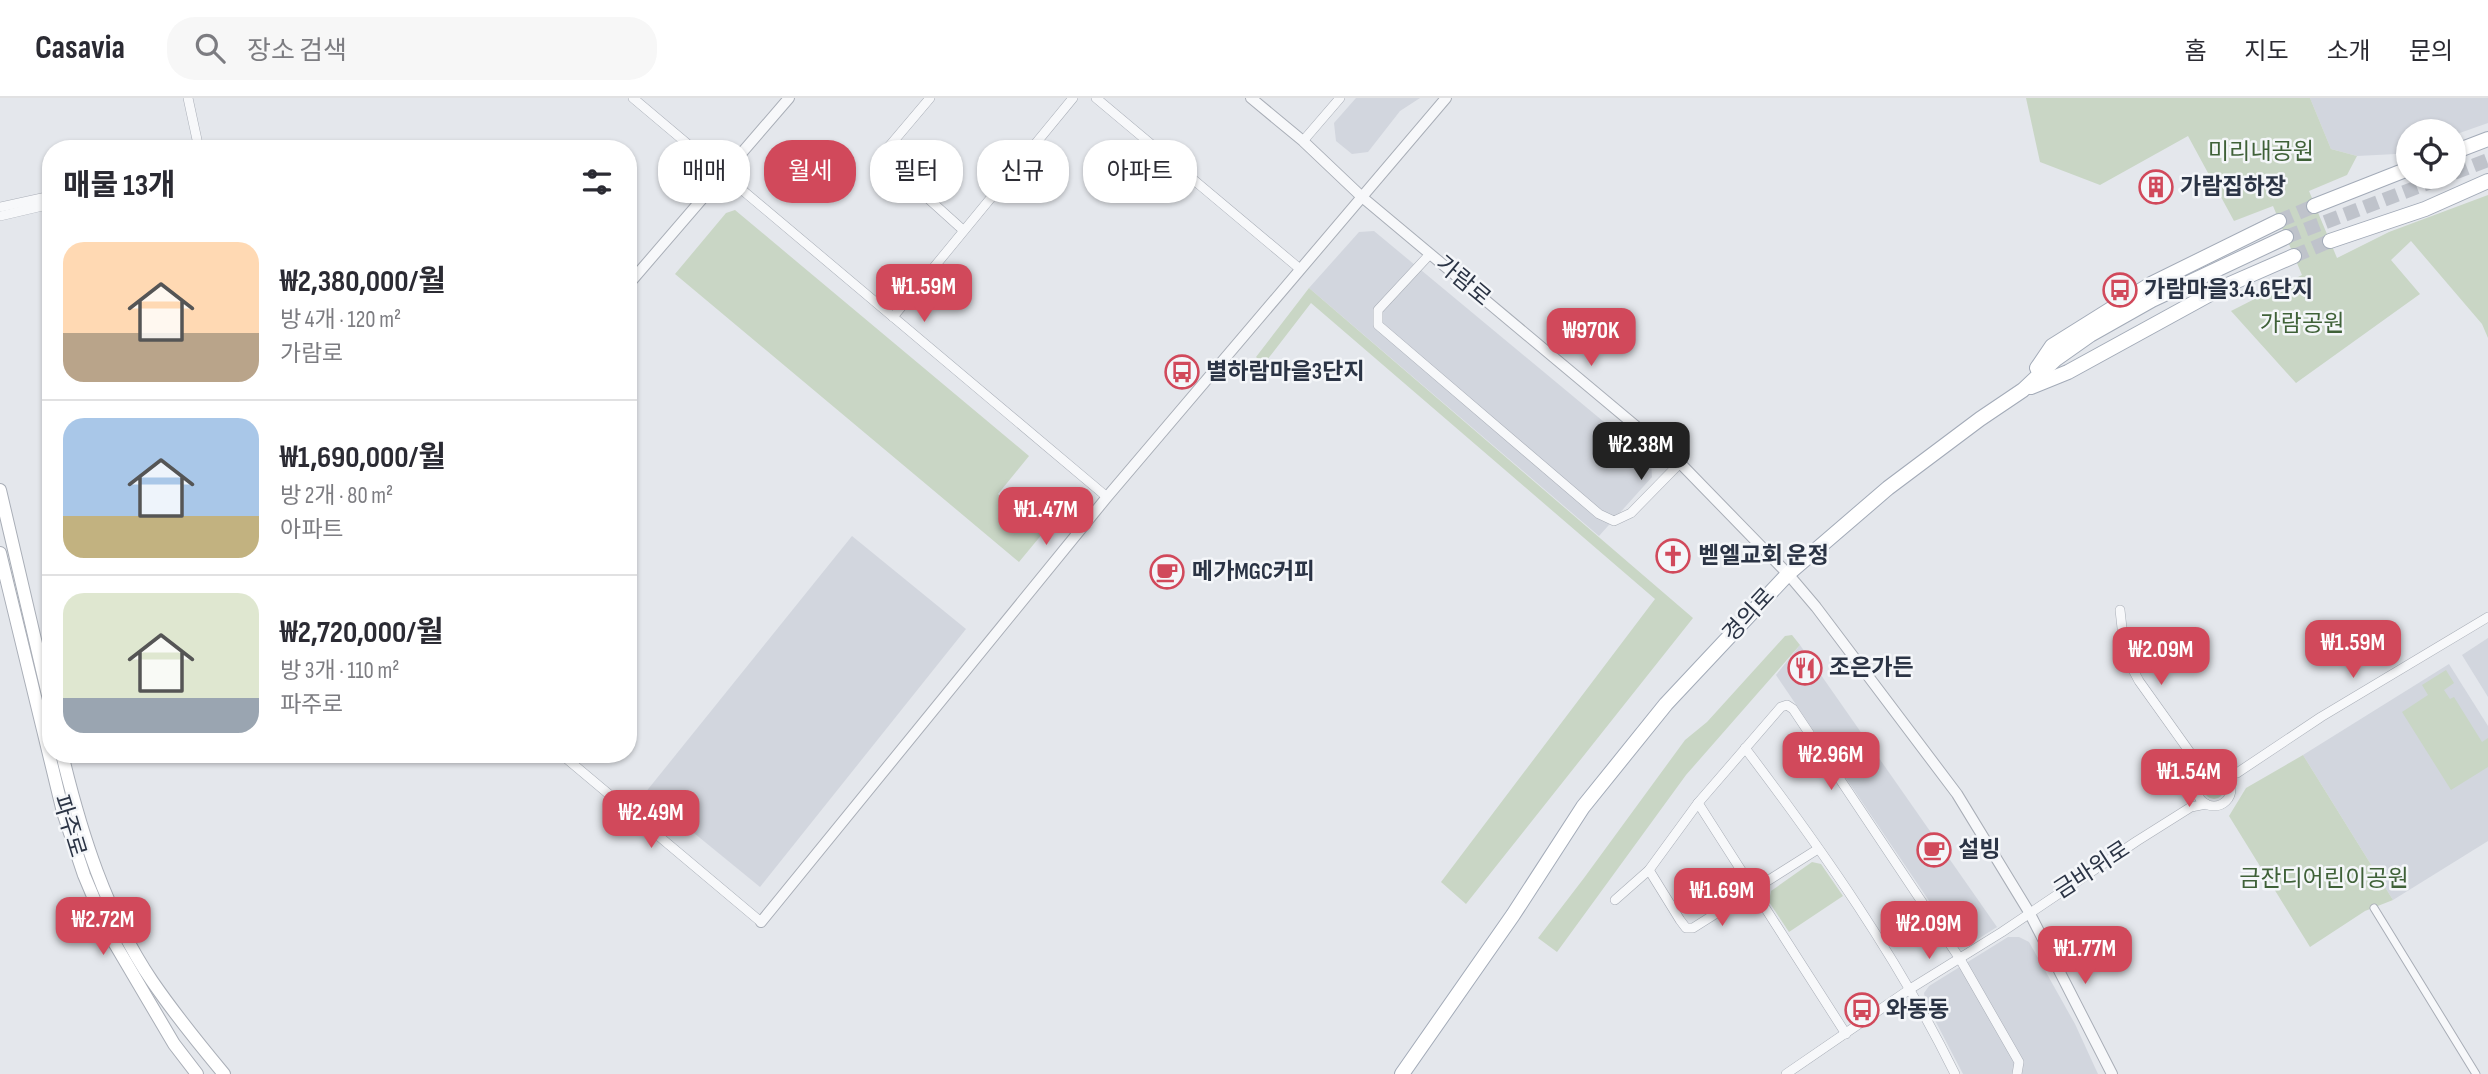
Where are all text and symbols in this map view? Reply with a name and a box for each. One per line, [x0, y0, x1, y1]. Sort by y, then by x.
search box [167, 17, 657, 80]
text: Casavia [35, 28, 125, 68]
icon: search [191, 29, 229, 67]
text: 장소 검색 [247, 36, 347, 67]
text: 홈 [2184, 37, 2206, 66]
text: 지도 [2244, 37, 2289, 66]
text: 소개 [2327, 37, 2371, 66]
text: 문의 [2409, 37, 2453, 66]
map controls [2396, 119, 2466, 189]
button: locate [2396, 119, 2466, 189]
park label: 미리내공원 [2208, 138, 2314, 166]
chip: 매매 [658, 140, 750, 203]
chip: 월세 [764, 140, 856, 203]
chip: 필터 [870, 140, 963, 203]
chip: 신규 [977, 140, 1069, 203]
chip: 아파트 [1083, 140, 1197, 203]
icon: filters [578, 163, 616, 201]
text: 매물 13개 [63, 168, 176, 204]
building icon: 가람집하장 [2137, 168, 2175, 206]
place label: 가람집하장 [2180, 173, 2286, 201]
street label: 가람로 [1430, 250, 1496, 312]
text: ₩2,380,000/월 [280, 264, 446, 300]
pin: ₩1.59M [867, 264, 981, 324]
icon: home [119, 270, 203, 354]
bus stop icon: 가람마을3.4.6단지 [2101, 271, 2139, 309]
text: ₩1.59M [892, 273, 956, 301]
place label: 가람마을3.4.6단지 [2144, 276, 2313, 304]
text: 방 4개 · 120 m² [280, 306, 401, 334]
pin: ₩970K [1542, 308, 1640, 368]
park label: 가람공원 [2260, 310, 2344, 338]
text: ₩970K [1563, 317, 1619, 345]
text: 가람로 [280, 340, 343, 368]
bus stop icon: 별하람마을3단지 [1163, 353, 1201, 391]
place label: 별하람마을3단지 [1206, 358, 1364, 386]
pin: ₩2.38M [1584, 422, 1698, 482]
text: ₩2.38M [1609, 431, 1673, 459]
text: ₩1,690,000/월 [280, 440, 446, 476]
icon: home [119, 446, 203, 530]
text: 방 2개 · 80 m² [280, 482, 393, 510]
pin: ₩1.47M [989, 488, 1103, 547]
text: ₩1.47M [1014, 496, 1078, 524]
text: 아파트 [280, 516, 343, 544]
church icon: 벧엘교회 운정 [1654, 537, 1692, 575]
place label: 벧엘교회 운정 [1698, 542, 1829, 570]
cafe icon: 메가MGC커피 [1148, 553, 1186, 591]
place label: 메가MGC커피 [1192, 558, 1315, 586]
street label: 경의로 [1717, 582, 1781, 648]
text: ₩2,720,000/월 [280, 615, 444, 651]
pin: ₩1.59M [2296, 620, 2410, 680]
icon: home [119, 621, 203, 705]
pin: ₩2.09M [2104, 628, 2218, 687]
text: ₩1.59M [2321, 629, 2385, 657]
text: ₩2.09M [2129, 636, 2193, 664]
restaurant icon: 조은가든 [1786, 649, 1824, 687]
place label: 조은가든 [1829, 654, 1914, 682]
text: 방 3개 · 110 m² [280, 657, 399, 685]
text: 파주로 [280, 691, 343, 719]
pin: ₩2.96M [1774, 732, 1888, 792]
text: ₩2.96M [1799, 741, 1863, 769]
pin: ₩1.54M [2132, 750, 2246, 809]
text: ₩1.54M [2157, 758, 2221, 786]
pin: ₩2.49M [594, 790, 708, 850]
street label: 파주로 [46, 792, 92, 860]
text: ₩2.49M [618, 799, 684, 827]
cafe icon: 설빙 [1915, 831, 1953, 869]
street label: 금바위로 [2049, 835, 2135, 905]
place label: 설빙 [1958, 836, 2000, 864]
park label: 금잔디어린이공원 [2239, 865, 2409, 893]
pin: ₩1.69M [1665, 868, 1779, 928]
text: ₩1.69M [1690, 877, 1754, 905]
pin: ₩2.72M [46, 898, 160, 957]
pin: ₩2.09M [1872, 902, 1986, 961]
text: ₩2.72M [72, 906, 134, 934]
text: ₩2.09M [1897, 910, 1961, 938]
pin: ₩1.77M [2028, 926, 2142, 986]
text: ₩1.77M [2054, 935, 2116, 963]
bus stop icon: 와동동 [1843, 991, 1881, 1029]
place label: 와동동 [1886, 996, 1949, 1024]

